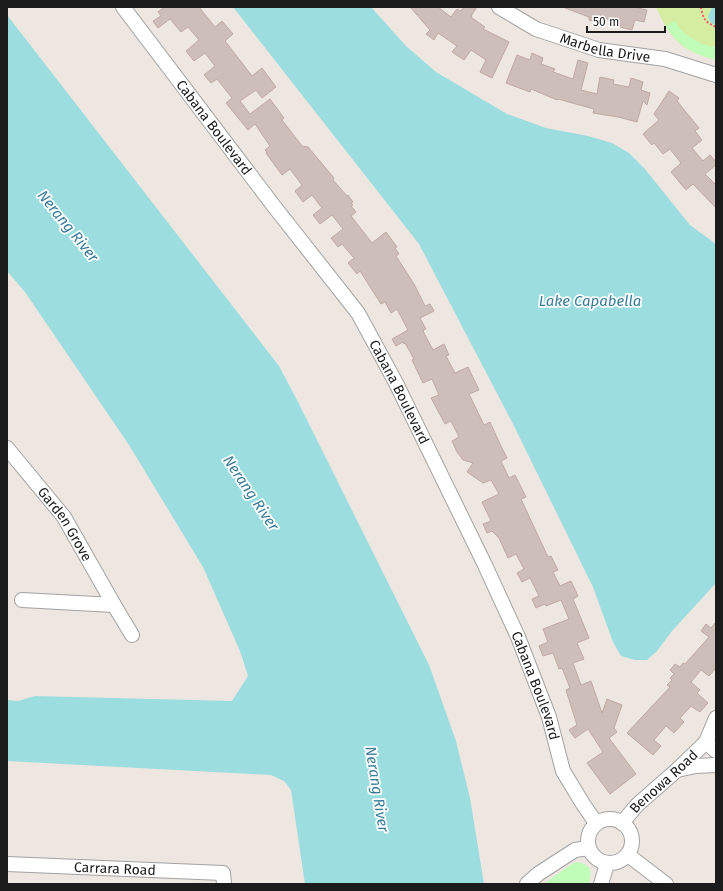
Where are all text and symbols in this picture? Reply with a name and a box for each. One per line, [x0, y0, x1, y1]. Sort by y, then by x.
scale bar [587, 8, 665, 34]
text: 50 m [593, 15, 619, 29]
street label: Marbella Drive [558, 30, 651, 66]
street label: Cabana Boulevard [172, 77, 255, 179]
water label: Nerang River [34, 187, 103, 266]
water label: Lake Capabella [539, 292, 641, 310]
street label: Cabana Boulevard [365, 337, 433, 447]
water label: Nerang River [219, 452, 283, 535]
street label: Garden Grove [34, 484, 95, 564]
street label: Cabana Boulevard [507, 628, 563, 742]
water label: Nerang River [361, 745, 393, 835]
street label: Benowa Road [626, 747, 702, 817]
street label: Carrara Road [74, 859, 156, 879]

